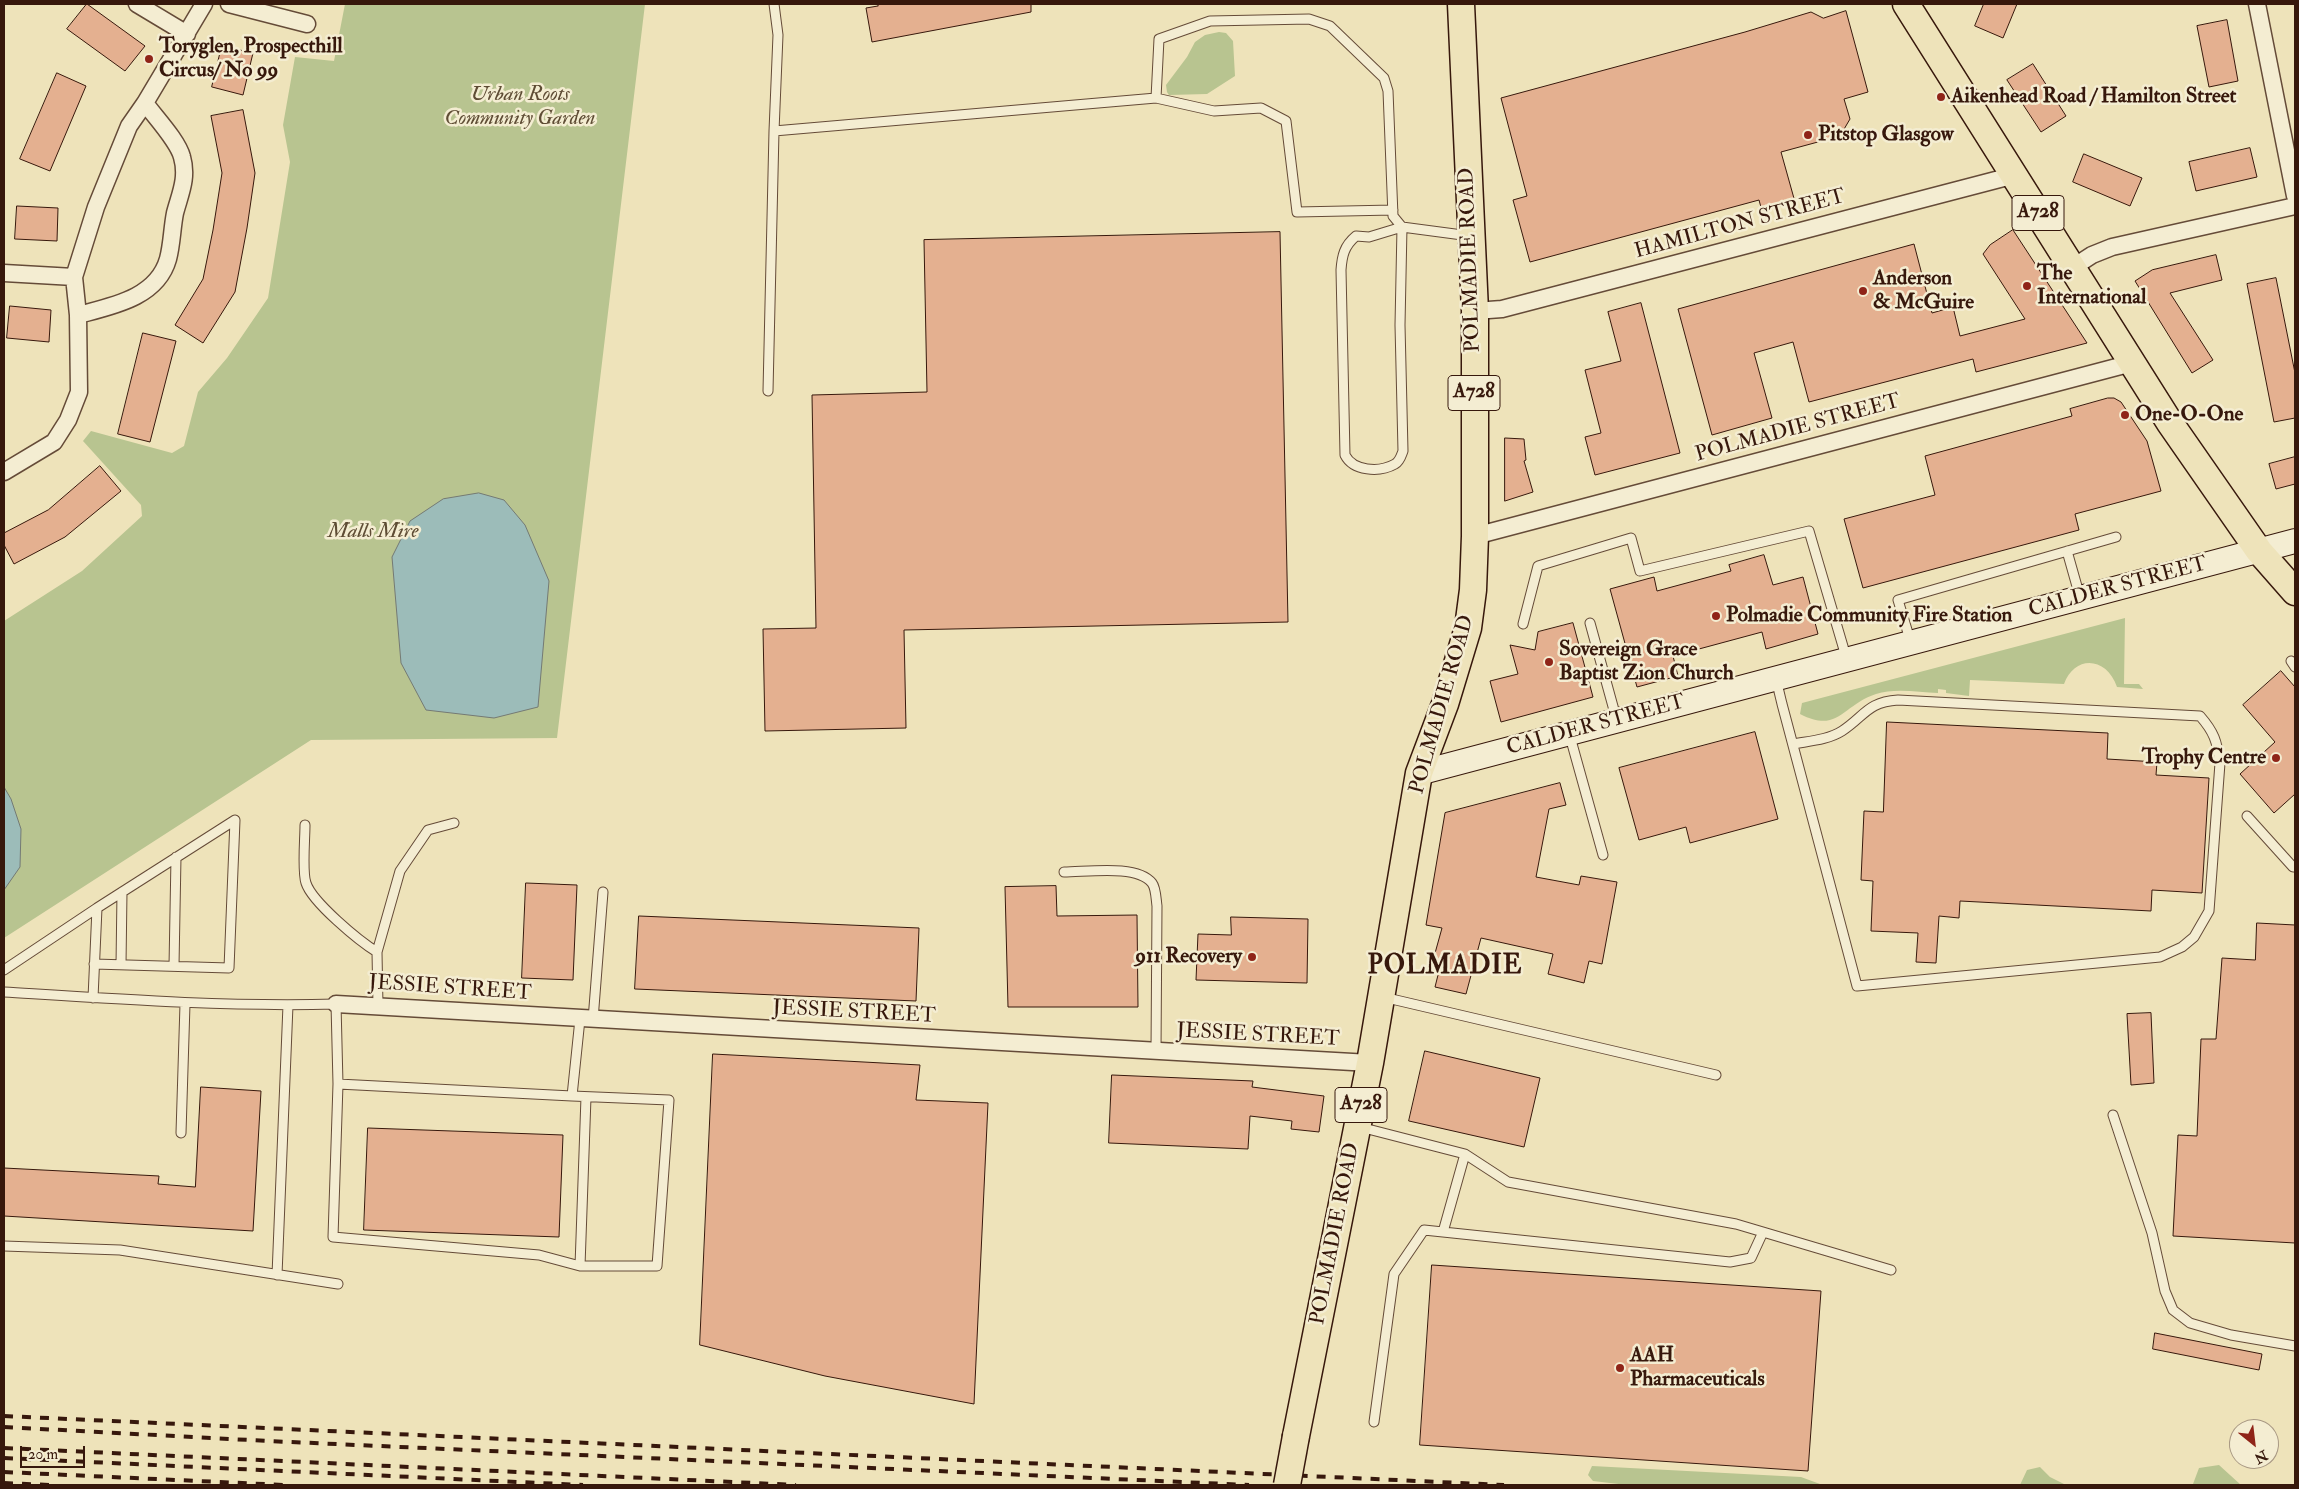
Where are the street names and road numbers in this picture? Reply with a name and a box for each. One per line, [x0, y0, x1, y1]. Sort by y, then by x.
street label: POLMADIE ROAD [1455, 167, 1487, 353]
street label: HAMILTON STREET [1632, 185, 1848, 265]
road number: A728 [2012, 196, 2064, 230]
road number: A728 [1448, 376, 1500, 410]
street label: POLMADIE STREET [1693, 390, 1903, 468]
street label: CALDER STREET [2026, 552, 2210, 624]
street label: POLMADIE ROAD [1405, 613, 1481, 797]
street label: CALDER STREET [1504, 690, 1688, 762]
street label: JESSIE STREET [368, 971, 532, 1007]
street label: JESSIE STREET [772, 996, 936, 1030]
street label: JESSIE STREET [1176, 1019, 1340, 1053]
road number: A728 [1335, 1088, 1387, 1122]
street label: POLMADIE ROAD [1306, 1141, 1366, 1327]

